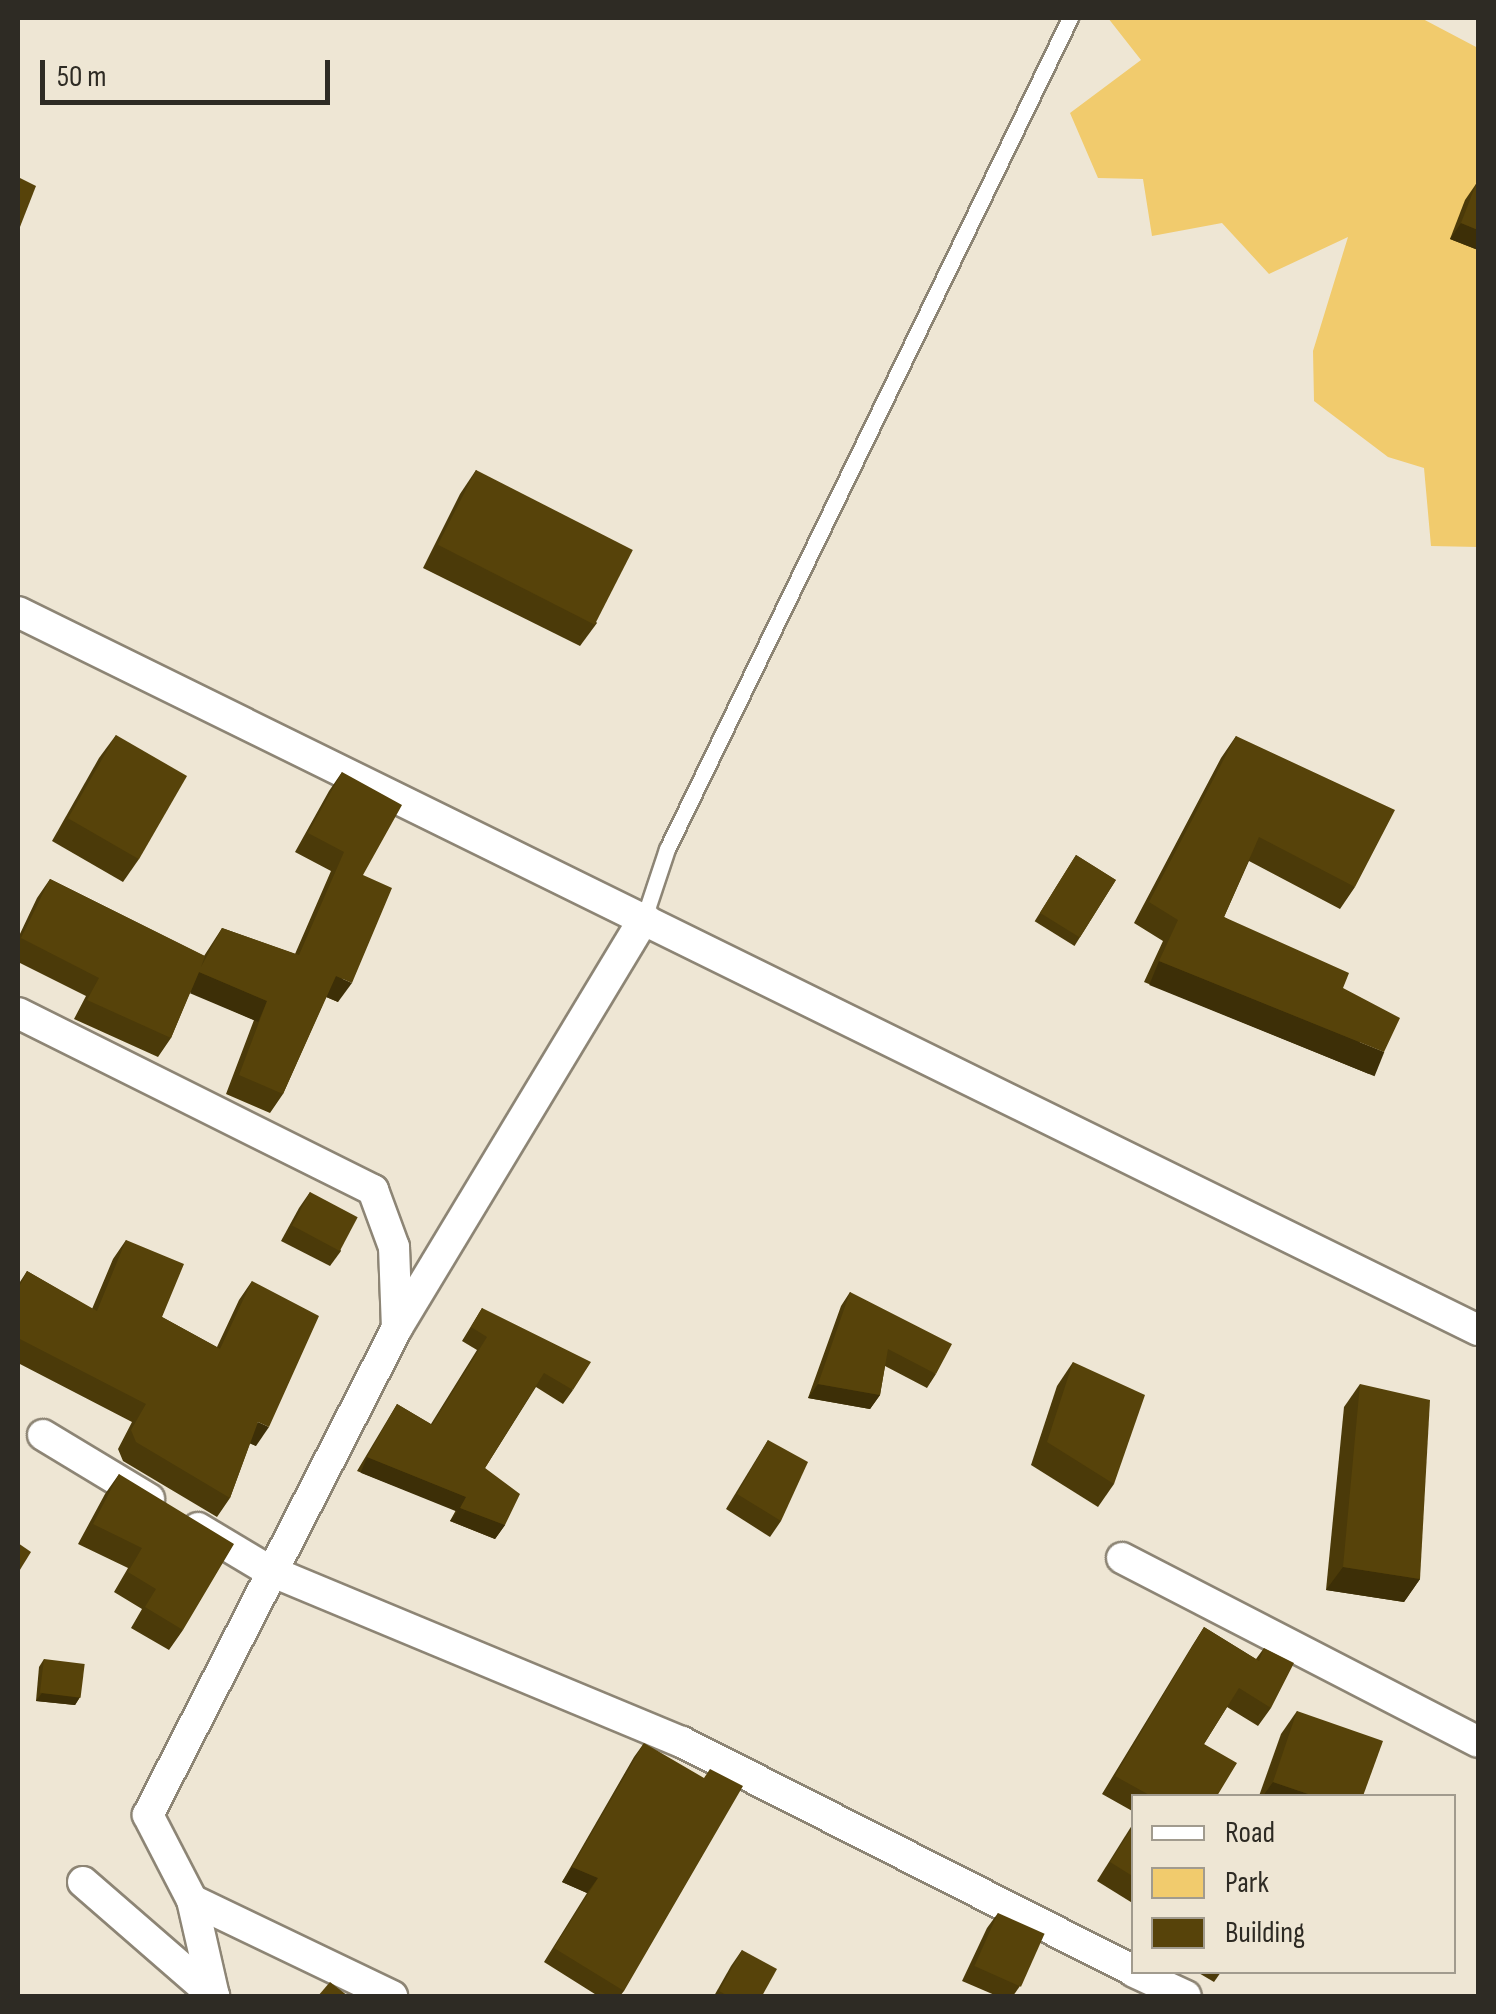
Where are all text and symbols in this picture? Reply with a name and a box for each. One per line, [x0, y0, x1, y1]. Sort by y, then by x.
scale bar [45, 40, 335, 102]
text: 50 m [57, 59, 106, 95]
legend [1131, 1794, 1456, 1974]
text: Road [1225, 1815, 1275, 1851]
text: Park [1225, 1865, 1269, 1901]
text: Building [1225, 1915, 1305, 1951]

